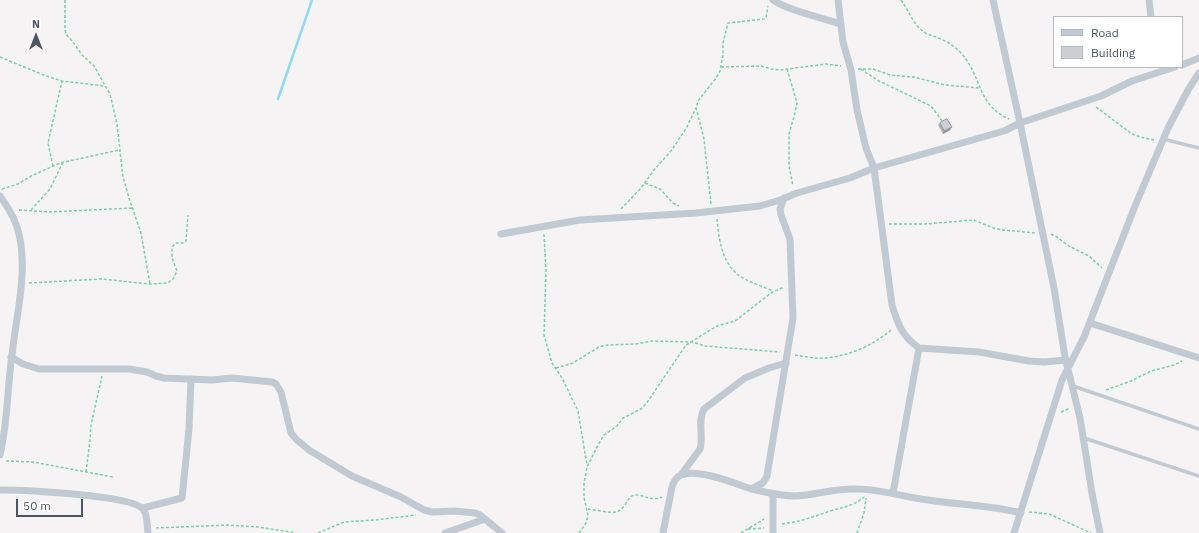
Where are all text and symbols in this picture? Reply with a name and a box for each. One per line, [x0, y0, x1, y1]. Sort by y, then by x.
north arrow [16, 16, 56, 56]
legend [1053, 16, 1183, 68]
text: N [32, 17, 40, 31]
text: Road [1091, 25, 1119, 40]
text: Building [1091, 45, 1135, 60]
scale bar [18, 491, 85, 517]
text: 50 m [23, 498, 51, 513]

